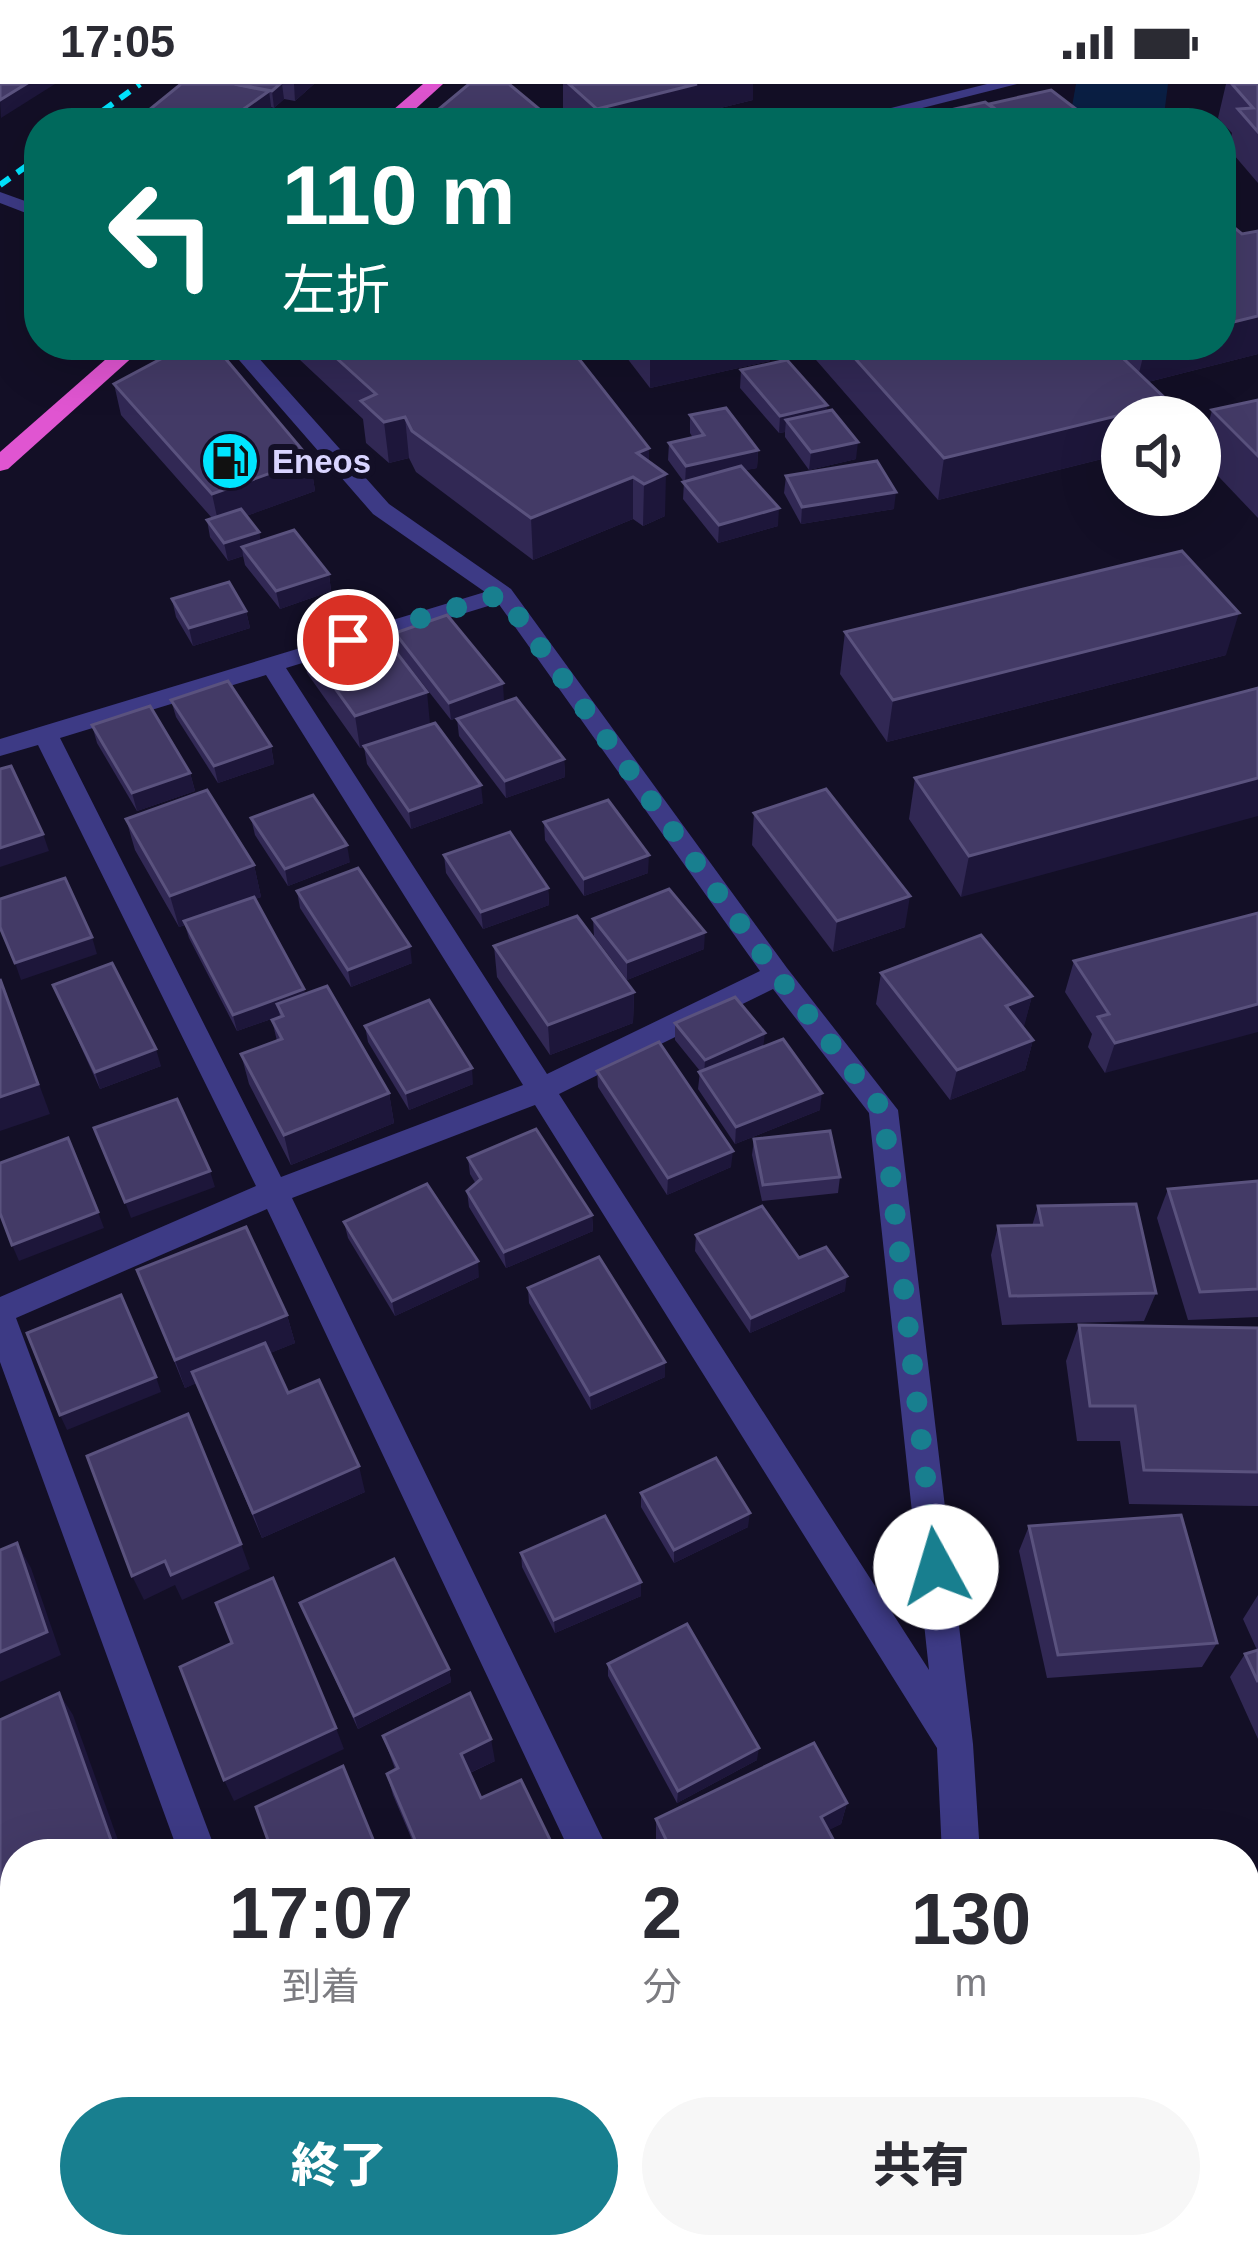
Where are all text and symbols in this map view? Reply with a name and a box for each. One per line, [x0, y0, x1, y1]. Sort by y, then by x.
text: 17:05 [60, 16, 175, 67]
text: 110 m [282, 148, 516, 242]
icon: left [84, 156, 240, 312]
text: 左折 [282, 260, 390, 320]
map controls [1101, 396, 1221, 516]
button: sound [1101, 396, 1221, 516]
fuel station icon: Eneos [199, 430, 261, 492]
place label: Eneos [272, 443, 371, 480]
pin [297, 589, 399, 691]
icon: arrive [315, 607, 381, 673]
position arrow [873, 1504, 999, 1630]
text: 17:07 [229, 1873, 413, 1953]
text: 2 [642, 1873, 682, 1953]
text: 130 [911, 1879, 1031, 1959]
text: m [955, 1961, 987, 2004]
text: 到着 [282, 1965, 360, 2008]
text: 分 [642, 1965, 682, 2008]
button: 終了 [60, 2097, 618, 2235]
button: 共有 [642, 2097, 1200, 2235]

